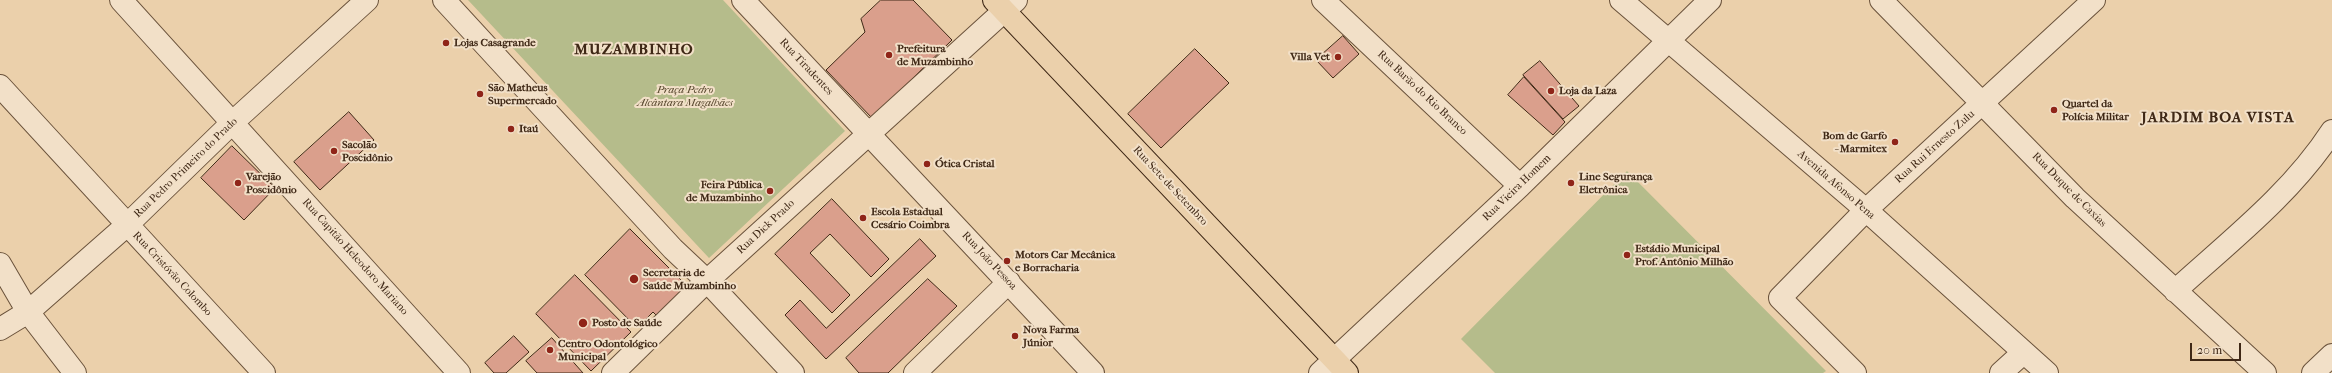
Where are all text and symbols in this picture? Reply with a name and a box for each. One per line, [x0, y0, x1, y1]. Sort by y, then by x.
place label: Lojas Casagrande [454, 36, 536, 50]
street label: Rua Tiradentes [776, 36, 836, 98]
marker: Lojas Casagrande [441, 38, 451, 48]
district label: MUZAMBINHO [574, 41, 694, 59]
place label: Prefeitura de Muzambinho [897, 42, 973, 68]
street label: Rua Barão do Rio Branco [1374, 48, 1470, 138]
marker: Prefeitura de Muzambinho [884, 50, 894, 60]
place label: Villa Vet [1290, 50, 1330, 64]
marker: Villa Vet [1333, 52, 1343, 62]
place label: São Matheus Supermercado [488, 81, 557, 107]
park label: Praça Pedro Alcântara Magalhães [637, 83, 733, 109]
place label: Loja da Laza [1559, 84, 1617, 98]
marker: Loja da Laza [1546, 86, 1556, 96]
marker: São Matheus Supermercado [475, 89, 485, 99]
place label: Quartel da Polícia Militar [2062, 97, 2129, 123]
marker: Quartel da Polícia Militar [2049, 105, 2059, 115]
street label: Rua Rui Ernesto Zulu [1892, 108, 1978, 186]
district label: JARDIM BOA VISTA [2141, 109, 2295, 127]
street label: Rua Pedro Primeiro do Prado [132, 115, 240, 221]
place label: Itaú [519, 122, 538, 136]
marker: Itaú [506, 124, 516, 134]
place label: Bom de Garfo - Marmitex [1822, 129, 1887, 155]
marker: Bom de Garfo - Marmitex [1890, 137, 1900, 147]
place label: Sacolão Poscidônio [342, 138, 393, 164]
street label: Rua Sete de Setembro [1130, 144, 1210, 228]
marker: Sacolão Poscidônio [329, 146, 339, 156]
street label: Avenida Afonso Pena [1795, 148, 1877, 222]
street label: Rua Duque de Caxias [2029, 150, 2109, 230]
street label: Rua Vieira Homem [1480, 152, 1554, 224]
place label: Ótica Cristal [935, 157, 995, 171]
marker: Ótica Cristal [922, 159, 932, 169]
place label: Varejão Poscidônio [246, 170, 297, 196]
place label: Line Segurança Eletrônica [1579, 170, 1652, 196]
marker: Varejão Poscidônio [233, 178, 243, 188]
place label: Feira Pública de Muzambinho [686, 178, 762, 204]
marker: Line Segurança Eletrônica [1566, 178, 1576, 188]
marker: Feira Pública de Muzambinho [765, 186, 775, 196]
street label: Rua Capitão Heleodoro Mariano [299, 196, 411, 318]
street label: Rua Dick Prado [734, 197, 798, 257]
place label: Escola Estadual Cesário Coimbra [871, 205, 949, 231]
marker: Escola Estadual Cesário Coimbra [858, 213, 868, 223]
street label: Rua Cristóvão Colombo [130, 229, 214, 319]
street label: Rua João Pessoa [959, 229, 1019, 293]
place label: Estádio Municipal Prof. Antônio Milhão [1635, 242, 1733, 268]
place label: Motors Car Mecânica e Borracharia [1015, 248, 1115, 274]
marker: Estádio Municipal Prof. Antônio Milhão [1622, 250, 1632, 260]
marker: Motors Car Mecânica e Borracharia [1002, 256, 1012, 266]
place label: Secretaria de Saúde Muzambinho [643, 266, 736, 292]
marker: Secretaria de Saúde Muzambinho [628, 273, 640, 285]
place label: Posto de Saúde [592, 316, 662, 330]
marker: Posto de Saúde [577, 317, 589, 329]
place label: Nova Farma Júnior [1023, 323, 1079, 349]
marker: Nova Farma Júnior [1010, 331, 1020, 341]
scale bar [2192, 335, 2243, 361]
place label: Centro Odontológico Municipal [558, 337, 658, 363]
text: 20 m [2197, 343, 2222, 357]
marker: Centro Odontológico Municipal [545, 345, 555, 355]

